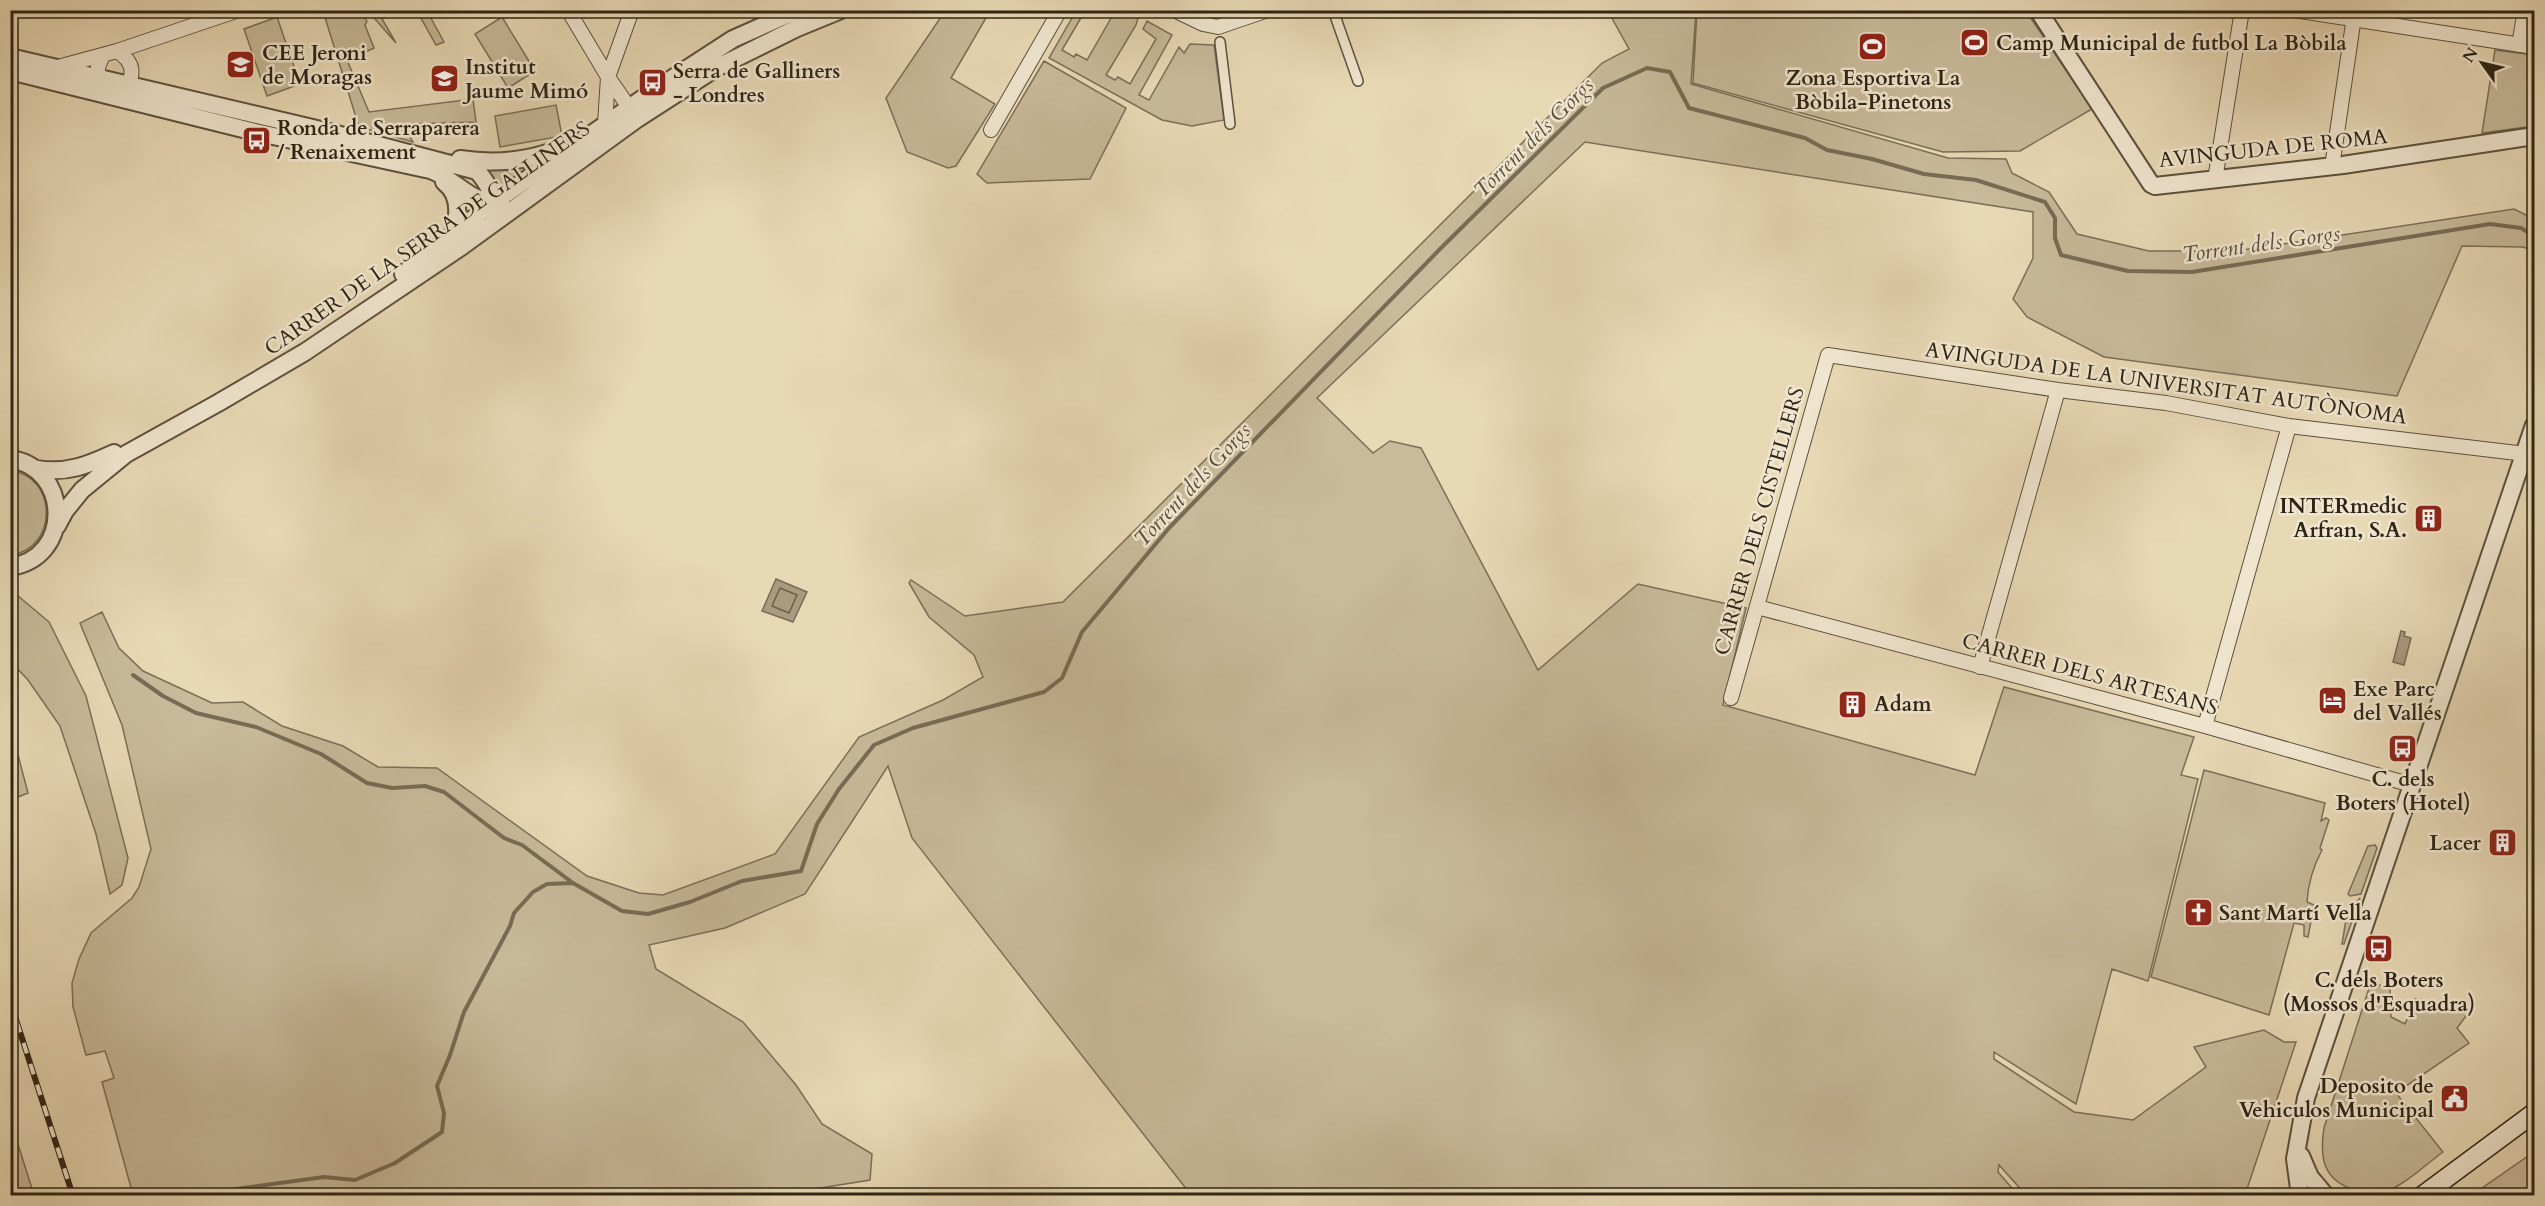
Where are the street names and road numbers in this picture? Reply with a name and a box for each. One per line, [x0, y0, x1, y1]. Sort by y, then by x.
street label: CARRER DE LA SERRA DE GALLINERS [259, 114, 596, 362]
street label: AVINGUDA DE ROMA [2157, 122, 2389, 175]
street label: AVINGUDA DE LA UNIVERSITAT AUTÒNOMA [1923, 334, 2409, 432]
street label: CARRER DELS CISTELLERS [1707, 384, 1812, 659]
street label: CARRER DELS ARTESANS [1959, 626, 2221, 723]

